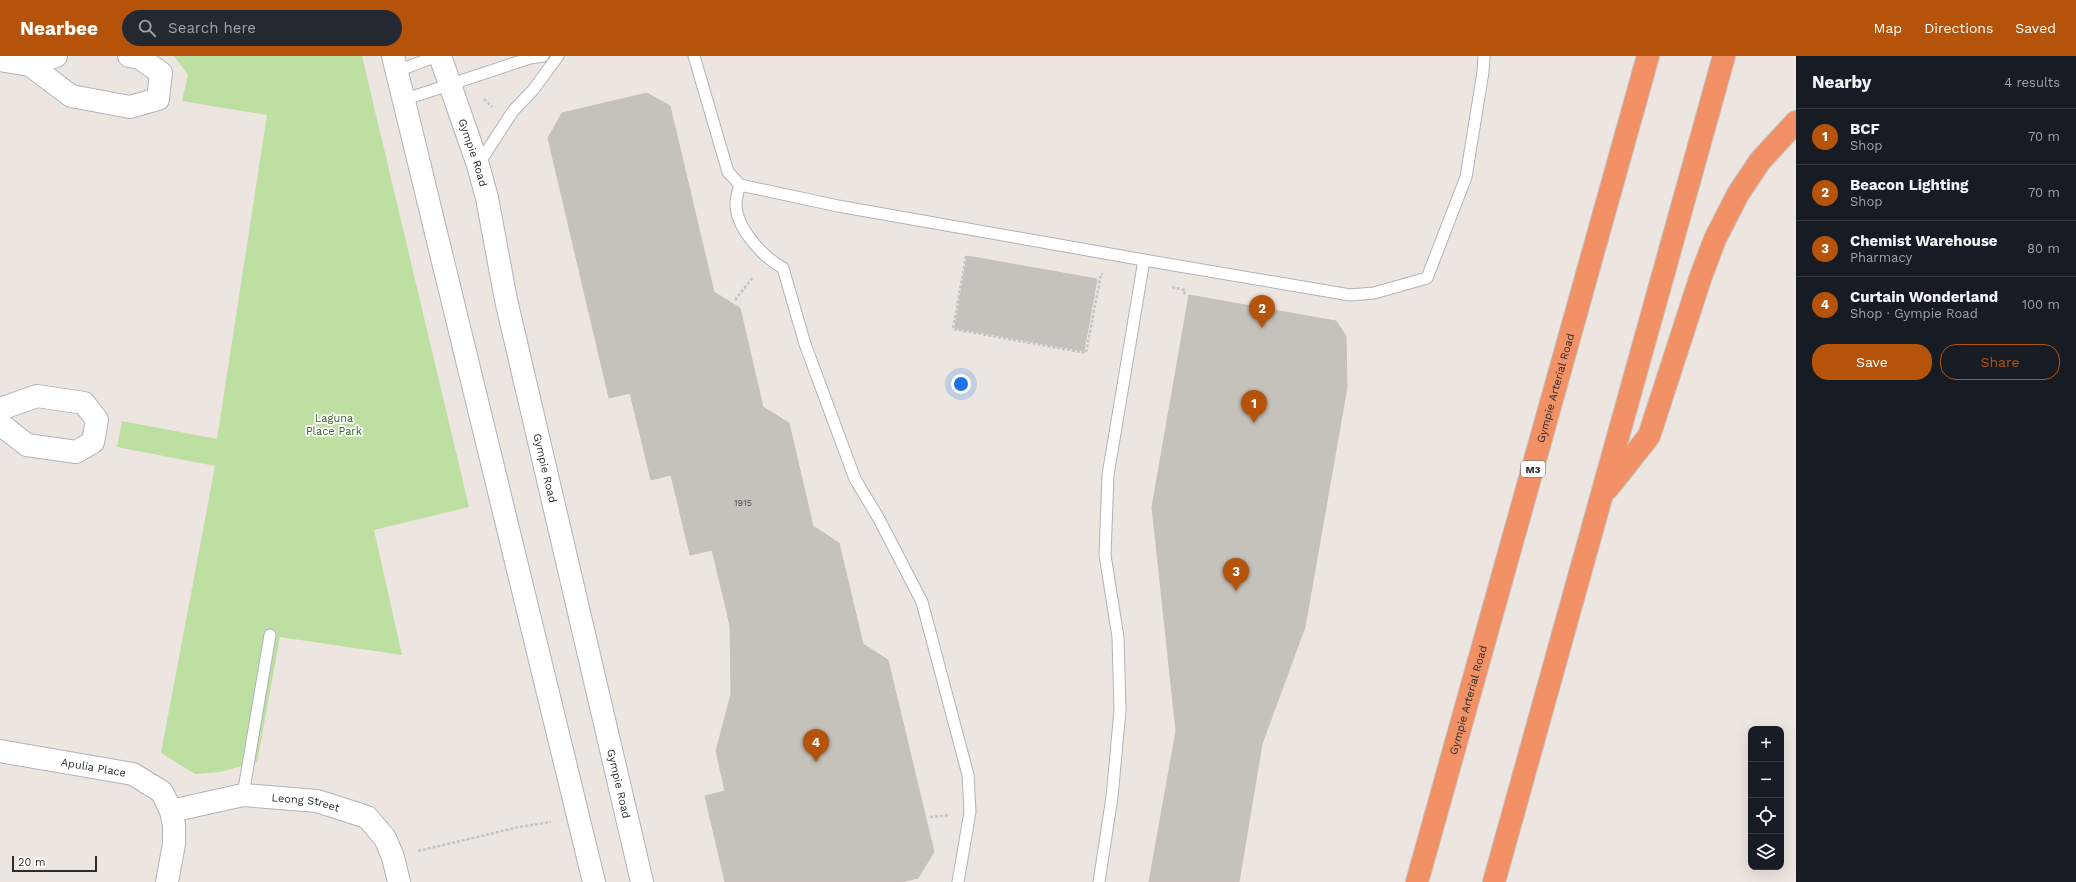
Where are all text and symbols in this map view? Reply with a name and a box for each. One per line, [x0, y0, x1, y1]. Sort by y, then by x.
search box [122, 10, 402, 46]
text: Nearbee [20, 17, 98, 40]
icon: search [136, 17, 158, 39]
text: Search here [168, 19, 256, 37]
text: Map [1874, 20, 1902, 36]
text: Directions [1924, 20, 1993, 36]
text: Saved [2015, 20, 2056, 36]
text: Nearby [1812, 72, 1871, 92]
text: 4 results [2004, 75, 2060, 90]
street label: Gympie Road [456, 117, 490, 188]
text: BCF [1850, 120, 1880, 138]
text: 1 [1822, 129, 1828, 144]
text: 70 m [2028, 129, 2060, 144]
text: Shop [1850, 138, 1882, 153]
text: Beacon Lighting [1850, 176, 1968, 194]
text: 2 [1821, 185, 1829, 200]
text: 70 m [2028, 185, 2060, 200]
text: Shop [1850, 194, 1882, 209]
text: Chemist Warehouse [1850, 232, 1998, 250]
text: 3 [1821, 241, 1829, 256]
text: 80 m [2027, 241, 2060, 256]
text: Pharmacy [1850, 250, 1912, 265]
text: Curtain Wonderland [1850, 288, 1998, 306]
pin: 2 [1249, 295, 1275, 328]
text: 4 [1821, 297, 1829, 312]
text: 100 m [2022, 297, 2060, 312]
text: Shop · Gympie Road [1850, 306, 1978, 321]
street label: Gympie Arterial Road [1534, 332, 1577, 444]
button: Save [1812, 344, 1932, 380]
button: Share [1940, 344, 2060, 380]
your location [951, 374, 971, 394]
pin: 1 [1241, 390, 1267, 423]
park label: Laguna Place Park [306, 412, 362, 438]
street label: Gympie Road [531, 432, 560, 504]
road number: M3 [1521, 461, 1545, 477]
house number: 1915 [734, 498, 752, 508]
pin: 3 [1223, 558, 1249, 591]
street label: Gympie Arterial Road [1446, 644, 1489, 756]
map controls [1748, 726, 1784, 870]
button: + [1748, 726, 1784, 762]
pin: 4 [803, 729, 829, 762]
street label: Gympie Road [605, 748, 633, 820]
street label: Apulia Place [60, 755, 127, 779]
button: − [1748, 762, 1784, 798]
street label: Leong Street [271, 791, 342, 814]
button: locate [1748, 798, 1784, 834]
button: layers [1748, 834, 1784, 870]
scale bar [12, 854, 97, 873]
text: 20 m [18, 856, 46, 869]

